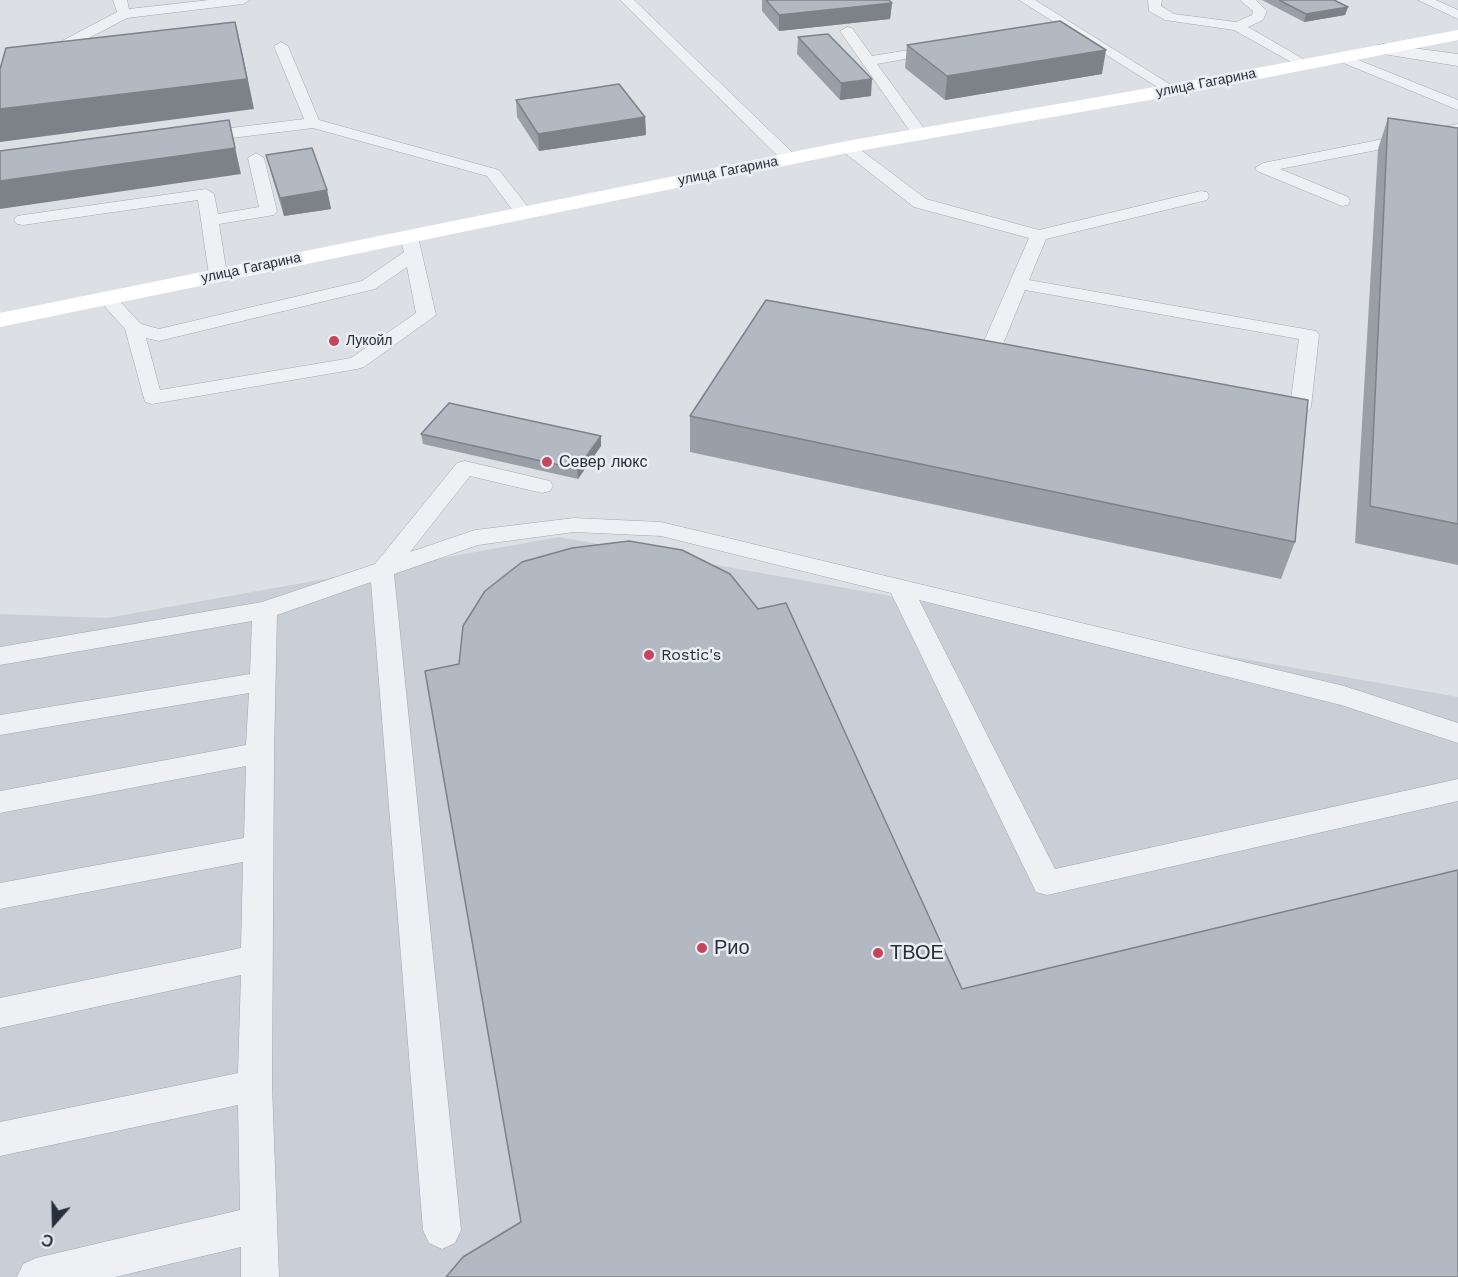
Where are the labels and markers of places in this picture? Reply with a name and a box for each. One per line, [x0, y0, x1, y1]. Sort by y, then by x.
place label: Лукойл [346, 333, 392, 349]
marker: Лукойл [327, 334, 341, 348]
place label: Север люкс [559, 452, 648, 472]
marker: Север люкс [540, 455, 554, 469]
place label: Rostic's [661, 645, 721, 665]
marker: Rostic's [642, 648, 656, 662]
place label: Рио [714, 936, 750, 960]
marker: Рио [695, 941, 709, 955]
place label: ТВОЕ [890, 941, 944, 965]
marker: ТВОЕ [871, 946, 885, 960]

